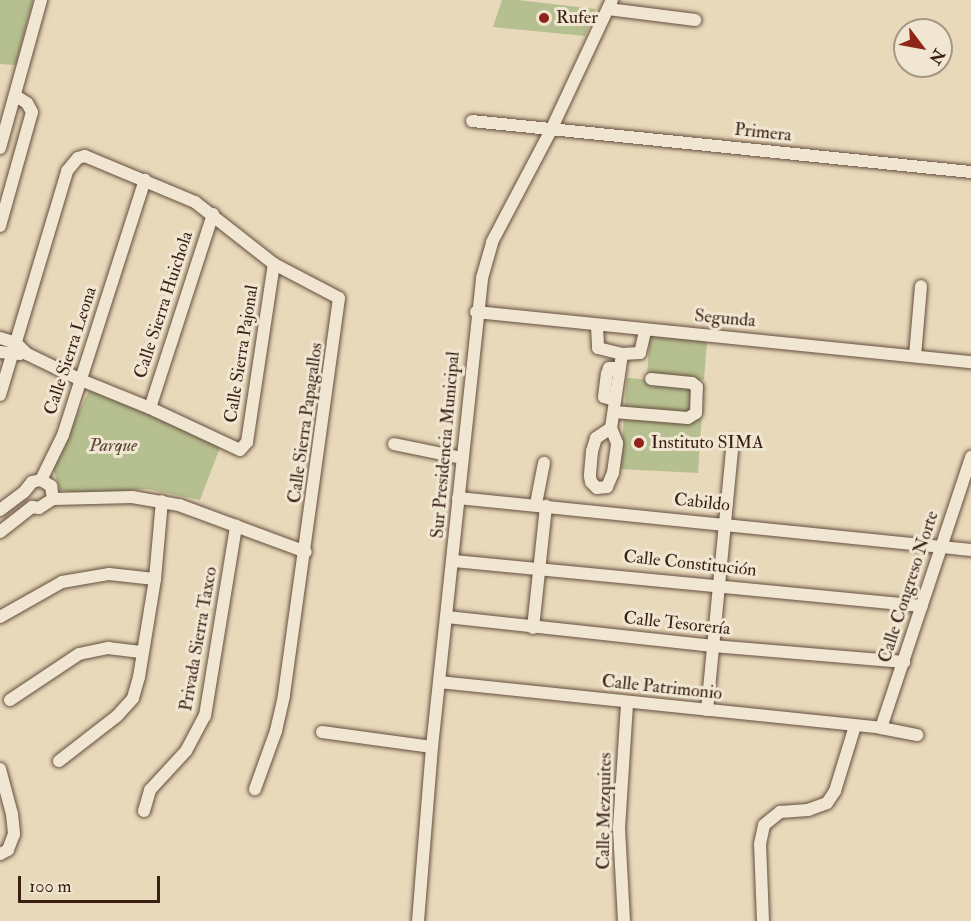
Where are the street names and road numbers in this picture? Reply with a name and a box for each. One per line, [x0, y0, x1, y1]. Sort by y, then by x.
street label: Primera [733, 119, 793, 147]
street label: Calle Sierra Huichola [130, 229, 198, 381]
street label: Calle Sierra Pajonal [220, 283, 264, 425]
street label: Calle Sierra Leona [40, 284, 102, 418]
street label: Segunda [694, 306, 756, 332]
street label: Calle Sierra Papagallos [284, 341, 328, 505]
street label: Sur Presidencia Municipal [427, 351, 465, 539]
street label: Cabildo [673, 489, 731, 517]
street label: Calle Congreso Norte [874, 508, 944, 666]
street label: Calle Constitución [622, 546, 758, 582]
street label: Privada Sierra Taxco [176, 565, 222, 713]
street label: Calle Tesorería [622, 608, 732, 640]
street label: Calle Patrimonio [601, 671, 723, 705]
street label: Calle Mezquites [593, 752, 617, 870]

